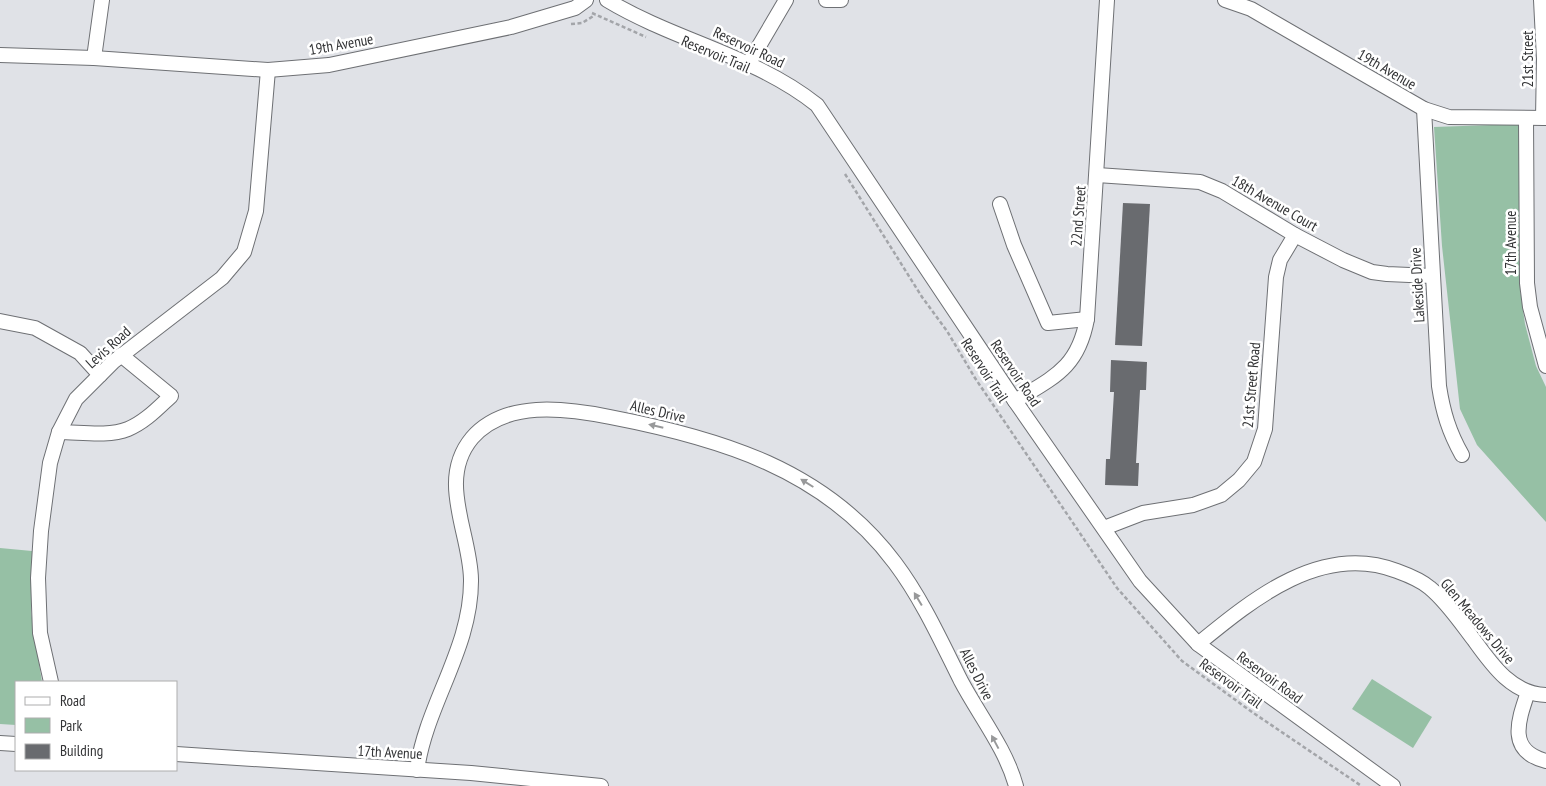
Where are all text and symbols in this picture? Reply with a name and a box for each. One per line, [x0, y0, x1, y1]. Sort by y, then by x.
street label: Reservoir Road [710, 22, 788, 72]
street label: 19th Avenue [307, 29, 375, 59]
street label: Reservoir Trail [679, 31, 754, 77]
street label: 21st Street [1518, 31, 1537, 87]
street label: 19th Avenue [1354, 45, 1420, 93]
street label: 18th Avenue Court [1229, 171, 1321, 235]
street label: 22nd Street [1066, 185, 1090, 247]
street label: 17th Avenue [1501, 211, 1520, 275]
street label: Lakeside Drive [1406, 247, 1428, 323]
street label: Levis Road [81, 322, 135, 372]
street label: Reservoir Trail [957, 334, 1013, 406]
street label: Reservoir Road [987, 336, 1045, 410]
street label: 21st Street Road [1238, 341, 1264, 429]
street label: Alles Drive [629, 395, 687, 427]
one-way arrow [648, 422, 663, 430]
one-way arrow [801, 478, 814, 487]
street label: Glen Meadows Drive [1437, 574, 1519, 668]
one-way arrow [913, 593, 922, 606]
street label: Alles Drive [956, 645, 998, 703]
street label: Reservoir Road [1233, 647, 1307, 707]
street label: Reservoir Trail [1196, 654, 1266, 712]
legend [15, 681, 178, 771]
text: Road [60, 691, 86, 710]
text: Park [60, 716, 82, 735]
one-way arrow [991, 735, 1000, 749]
text: Building [60, 741, 103, 760]
street label: 17th Avenue [357, 741, 423, 763]

